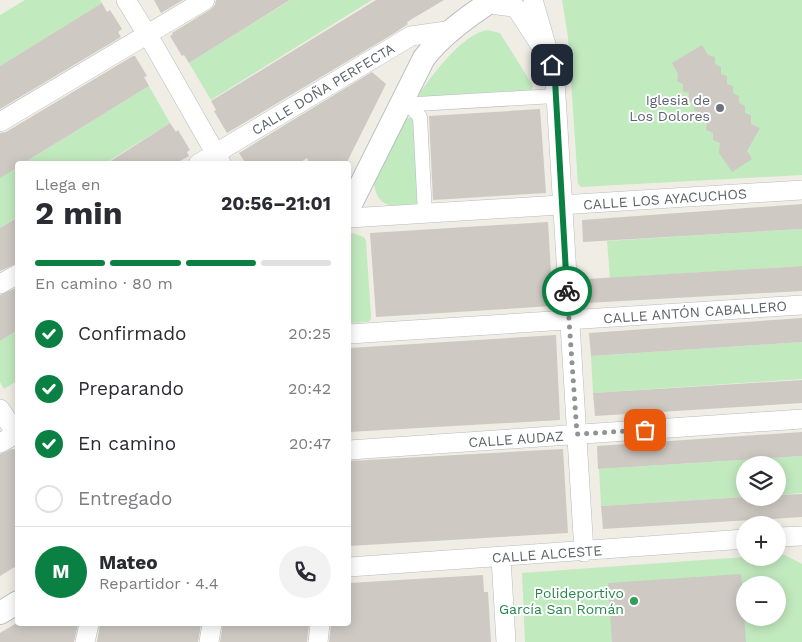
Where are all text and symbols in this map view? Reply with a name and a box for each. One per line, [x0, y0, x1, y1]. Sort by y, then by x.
street label: CALLE DOÑA PERFECTA [249, 40, 397, 138]
pin [531, 44, 573, 86]
icon: home [538, 51, 566, 79]
place label: Iglesia de Los Dolores [629, 92, 710, 124]
marker: Iglesia de Los Dolores [714, 102, 726, 114]
text: Llega en [35, 175, 101, 194]
street label: CALLE LOS AYACUCHOS [583, 185, 747, 213]
text: 20:56–21:01 [221, 192, 331, 215]
text: 2 min [35, 194, 123, 232]
courier [542, 266, 592, 316]
text: En camino · 80 m [35, 274, 173, 293]
icon: bike [553, 277, 581, 305]
street label: CALLE ANTÓN CABALLERO [602, 298, 788, 326]
icon: check [35, 320, 63, 348]
text: Confirmado [78, 322, 187, 345]
text: 20:25 [288, 324, 331, 343]
icon: check [35, 375, 63, 403]
text: Preparando [78, 377, 184, 400]
text: 20:42 [288, 379, 331, 398]
pin [624, 409, 666, 451]
icon: bag [631, 416, 659, 444]
street label: CALLE AUDAZ [468, 428, 564, 450]
icon: check [35, 430, 63, 458]
text: En camino [78, 432, 176, 455]
text: 20:47 [289, 434, 331, 453]
map controls [736, 456, 786, 626]
button: layers [736, 456, 786, 506]
text: Entregado [78, 487, 172, 510]
button: + [736, 516, 786, 566]
street label: CALLE ALCESTE [491, 542, 603, 566]
button: phone [279, 546, 331, 598]
text: Mateo [99, 551, 158, 574]
text: M [52, 560, 70, 583]
text: Repartidor · 4.4 [99, 574, 219, 593]
button: − [736, 576, 786, 626]
place label: Polideportivo García San Román [499, 585, 624, 617]
marker: Polideportivo García San Román [628, 595, 640, 607]

